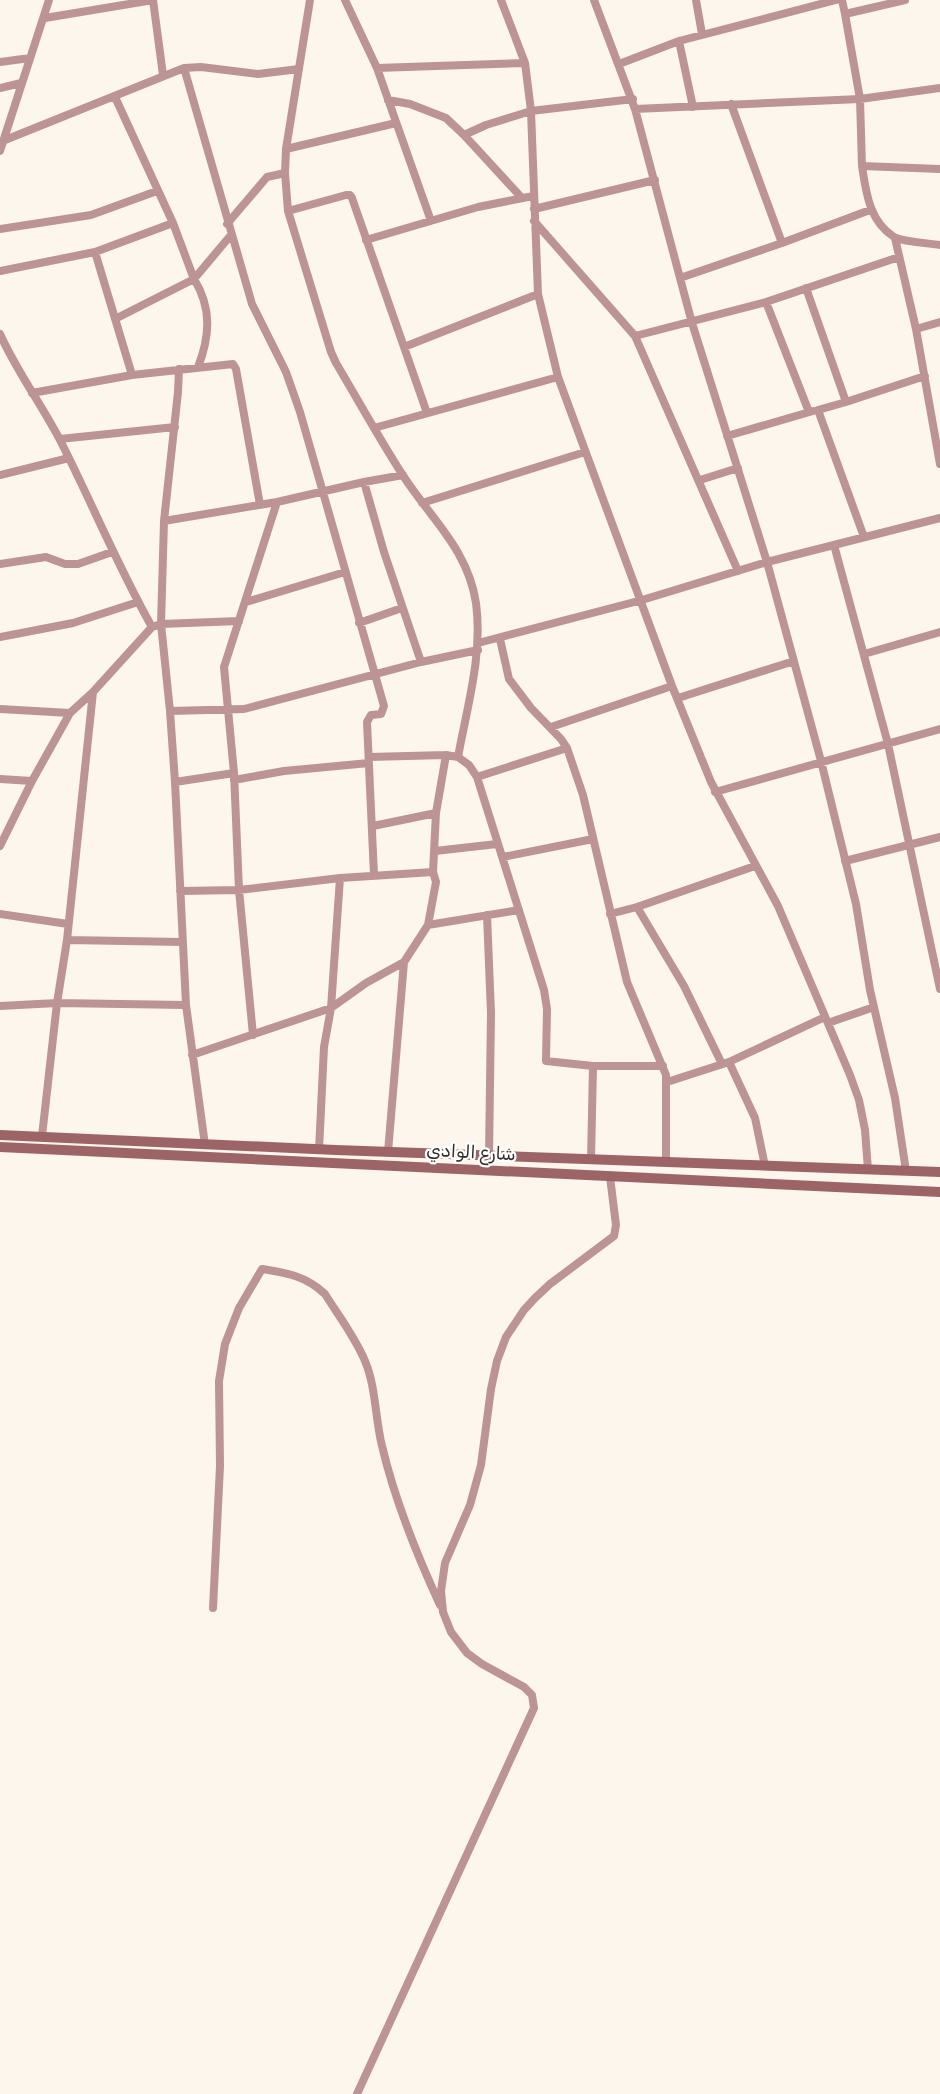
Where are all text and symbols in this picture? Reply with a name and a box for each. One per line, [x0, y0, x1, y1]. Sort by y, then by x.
street label: شارع الوادي [426, 1139, 516, 1166]

